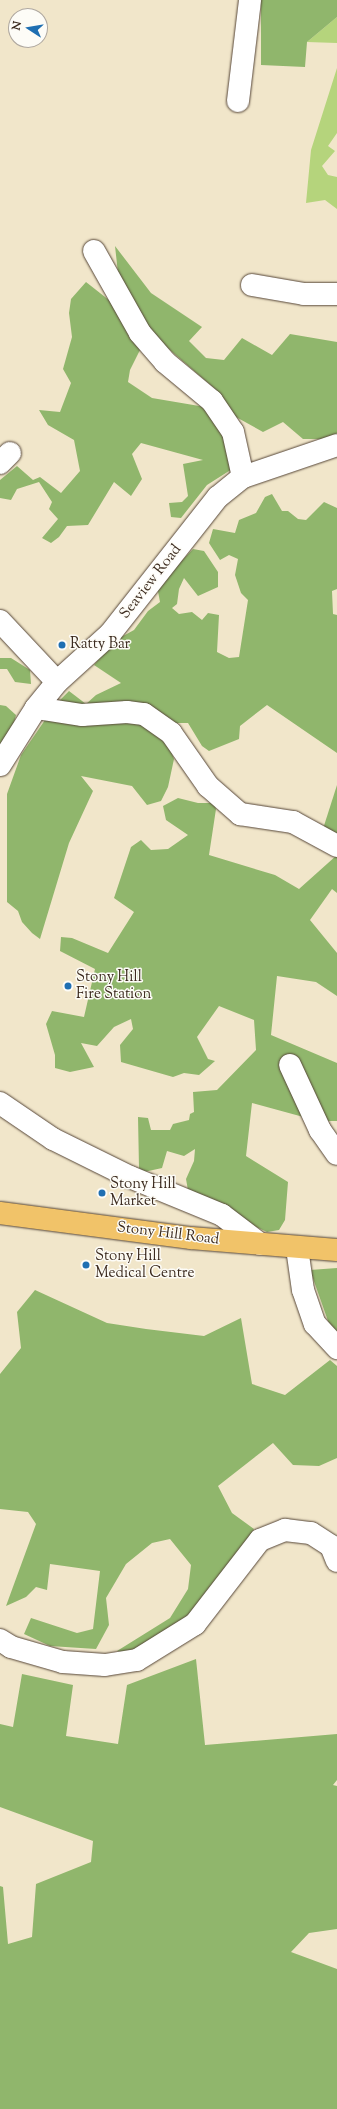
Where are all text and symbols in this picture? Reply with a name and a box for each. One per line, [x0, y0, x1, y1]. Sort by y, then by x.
north arrow [8, 8, 48, 48]
text: N [9, 20, 26, 32]
street label: Seaview Road [116, 541, 186, 623]
place label: Ratty Bar [70, 636, 130, 654]
marker: Ratty Bar [57, 640, 67, 650]
place label: Stony Hill Fire Station [76, 968, 151, 1003]
marker: Stony Hill Fire Station [63, 981, 73, 991]
place label: Stony Hill Market [110, 1175, 176, 1210]
marker: Stony Hill Market [97, 1188, 107, 1198]
street label: Stony Hill Road [116, 1219, 220, 1249]
place label: Stony Hill Medical Centre [95, 1247, 194, 1282]
marker: Stony Hill Medical Centre [80, 1259, 92, 1271]

